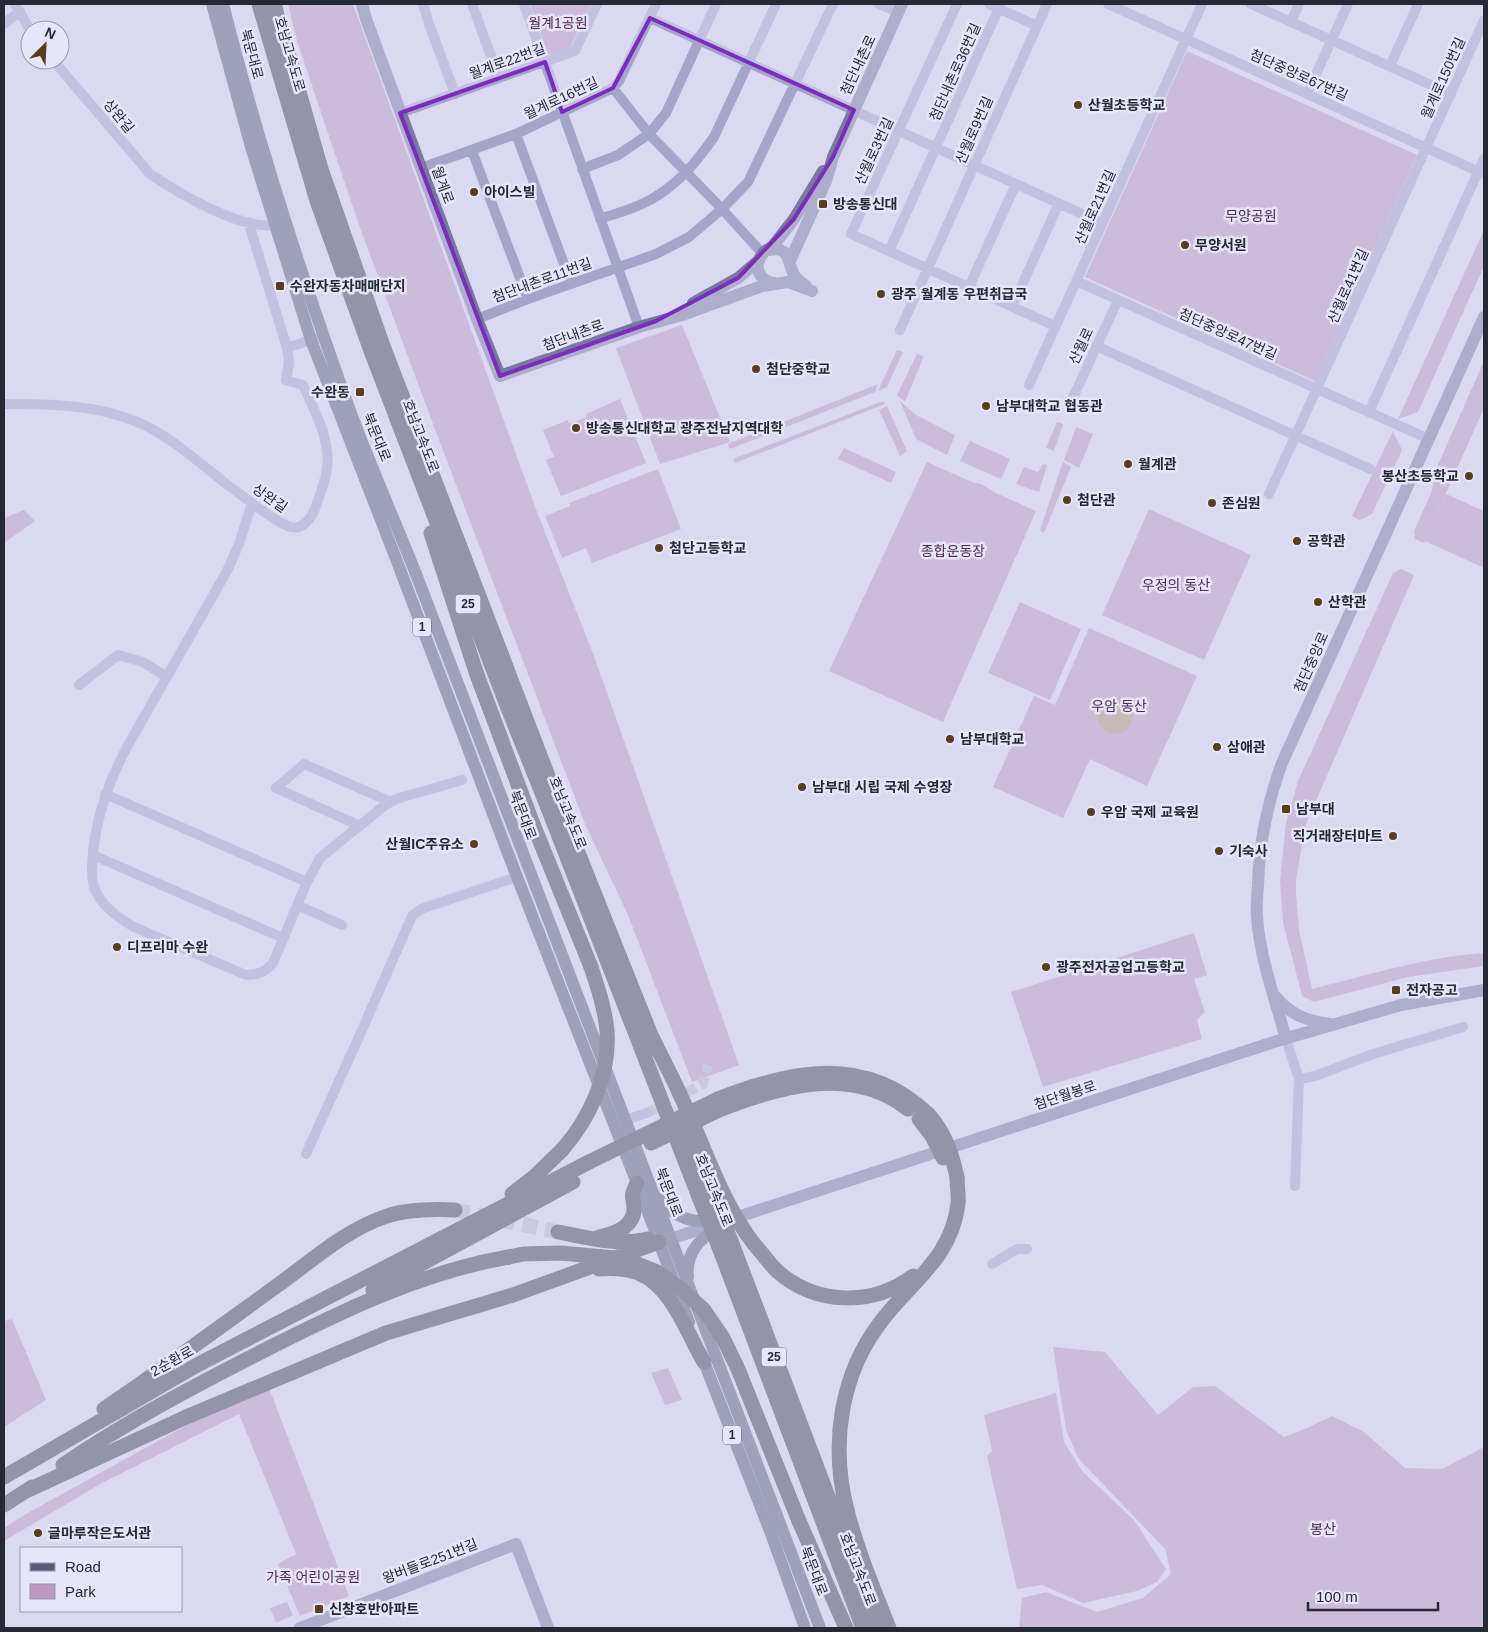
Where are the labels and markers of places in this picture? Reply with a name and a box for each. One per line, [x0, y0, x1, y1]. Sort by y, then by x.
place label: 산월초등학교 [1088, 97, 1165, 113]
marker: 산월초등학교 [1072, 99, 1084, 111]
place label: 아이스빌 [484, 184, 536, 200]
marker: 아이스빌 [468, 186, 480, 198]
place label: 방송통신대 [833, 196, 897, 212]
marker: 방송통신대 [817, 198, 829, 210]
place label: 무양서원 [1195, 237, 1247, 253]
marker: 무양서원 [1179, 239, 1191, 251]
place label: 수완자동차매매단지 [290, 278, 406, 294]
marker: 수완자동차매매단지 [274, 280, 286, 292]
place label: 광주 월계동 우편취급국 [891, 286, 1028, 302]
marker: 광주 월계동 우편취급국 [875, 288, 887, 300]
place label: 첨단중학교 [766, 361, 831, 377]
marker: 첨단중학교 [750, 363, 762, 375]
place label: 수완동 [311, 384, 350, 400]
marker: 수완동 [354, 386, 366, 398]
place label: 남부대학교 협동관 [996, 398, 1103, 414]
marker: 남부대학교 협동관 [980, 400, 992, 412]
place label: 방송통신대학교 광주전남지역대학 [586, 420, 783, 436]
marker: 방송통신대학교 광주전남지역대학 [570, 422, 582, 434]
place label: 월계관 [1138, 456, 1177, 472]
marker: 월계관 [1122, 458, 1134, 470]
place label: 봉산초등학교 [1382, 468, 1459, 484]
marker: 봉산초등학교 [1463, 470, 1475, 482]
place label: 첨단관 [1077, 492, 1116, 508]
marker: 첨단관 [1061, 494, 1073, 506]
place label: 존심원 [1222, 495, 1261, 511]
marker: 존심원 [1206, 497, 1218, 509]
place label: 공학관 [1307, 533, 1346, 549]
marker: 공학관 [1291, 535, 1303, 547]
place label: 첨단고등학교 [669, 540, 746, 556]
marker: 첨단고등학교 [653, 542, 665, 554]
place label: 산학관 [1328, 594, 1367, 610]
marker: 산학관 [1312, 596, 1324, 608]
place label: 남부대학교 [960, 731, 1025, 747]
marker: 남부대학교 [944, 733, 956, 745]
place label: 삼애관 [1227, 739, 1266, 755]
marker: 삼애관 [1211, 741, 1223, 753]
place label: 남부대 시립 국제 수영장 [812, 779, 953, 795]
marker: 남부대 시립 국제 수영장 [796, 781, 808, 793]
place label: 남부대 [1296, 801, 1335, 817]
marker: 남부대 [1280, 803, 1292, 815]
place label: 우암 국제 교육원 [1101, 804, 1199, 820]
marker: 우암 국제 교육원 [1085, 806, 1097, 818]
place label: 직거래장터마트 [1293, 828, 1383, 844]
marker: 직거래장터마트 [1387, 830, 1399, 842]
place label: 산월IC주유소 [386, 836, 464, 852]
marker: 산월IC주유소 [468, 838, 480, 850]
place label: 기숙사 [1229, 843, 1268, 859]
marker: 기숙사 [1213, 845, 1225, 857]
place label: 디프리마 수완 [127, 939, 208, 955]
marker: 디프리마 수완 [111, 941, 123, 953]
place label: 광주전자공업고등학교 [1056, 959, 1185, 975]
marker: 광주전자공업고등학교 [1040, 961, 1052, 973]
place label: 전자공고 [1406, 982, 1458, 998]
marker: 전자공고 [1390, 984, 1402, 996]
place label: 글마루작은도서관 [48, 1525, 151, 1541]
marker: 글마루작은도서관 [32, 1527, 44, 1539]
place label: 신창호반아파트 [329, 1601, 419, 1617]
marker: 신창호반아파트 [313, 1603, 325, 1615]

